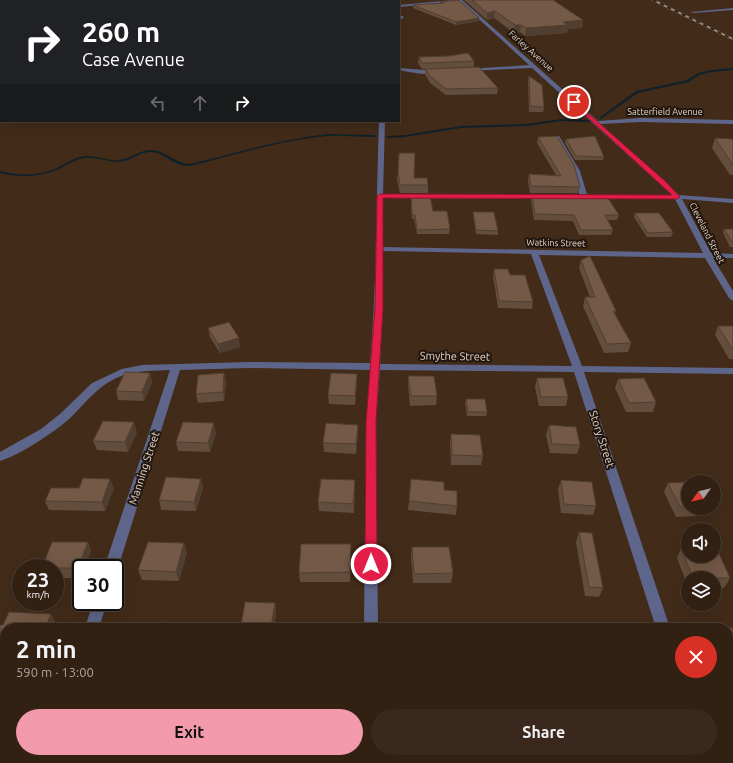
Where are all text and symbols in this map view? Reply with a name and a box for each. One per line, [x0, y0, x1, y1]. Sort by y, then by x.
icon: right [16, 16, 68, 68]
text: 260 m [82, 16, 160, 47]
street label: Farley Avenue [507, 28, 555, 74]
text: Case Avenue [82, 49, 185, 69]
pin [557, 85, 591, 119]
icon: arrive [563, 91, 585, 113]
icon: left [147, 92, 169, 114]
icon: ahead [189, 92, 211, 114]
icon: right [231, 92, 253, 114]
street label: Satterfield Avenue [627, 107, 703, 117]
street label: Cleveland Street [687, 201, 727, 265]
street label: Watkins Street [526, 237, 586, 249]
street label: Smythe Street [420, 349, 491, 363]
street label: Story Street [587, 409, 617, 470]
street label: Manning Street [127, 429, 162, 506]
north arrow [681, 475, 721, 515]
map controls [681, 475, 721, 611]
button: sound [681, 523, 721, 563]
position arrow [350, 543, 392, 585]
speed limit sign: 30 [72, 559, 124, 611]
text: 23 [27, 568, 49, 591]
button: layers [681, 571, 721, 611]
text: km/h [26, 589, 50, 600]
text: 2 min [16, 636, 77, 663]
button: close [675, 636, 717, 678]
text: 590 m · 13:00 [16, 665, 94, 679]
button: Exit [16, 709, 363, 755]
button: Share [371, 709, 717, 755]

